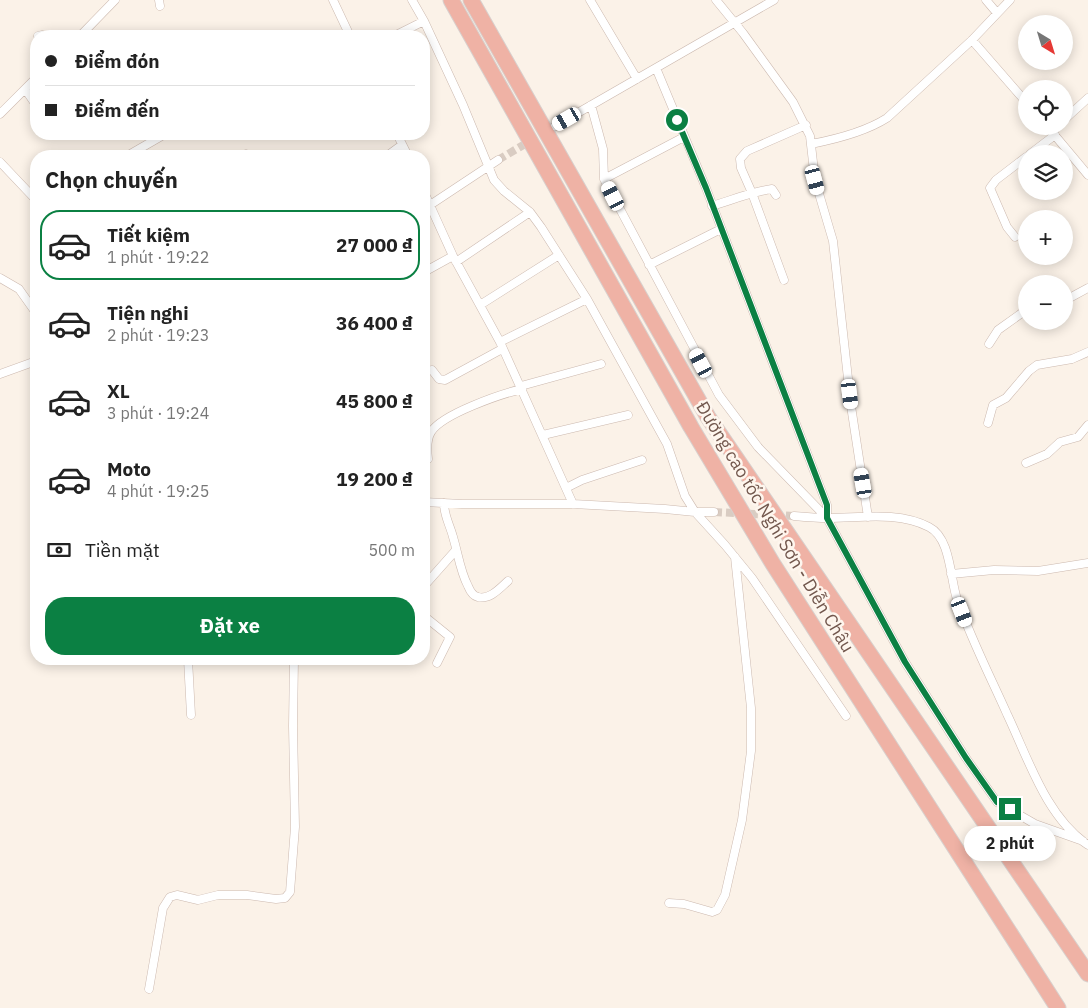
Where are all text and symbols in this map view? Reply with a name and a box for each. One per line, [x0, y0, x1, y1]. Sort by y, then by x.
north arrow [1018, 15, 1072, 70]
map controls [1018, 15, 1073, 330]
text: Điểm đón [75, 49, 160, 73]
button: locate [1018, 80, 1073, 135]
text: Điểm đến [75, 98, 160, 122]
car [550, 105, 583, 133]
route start [666, 109, 688, 131]
button: layers [1018, 145, 1073, 200]
car [803, 164, 826, 196]
text: Chọn chuyến [45, 165, 178, 194]
car [599, 179, 626, 213]
button: + [1018, 210, 1073, 265]
icon: car [47, 223, 92, 268]
text: Tiết kiệm [107, 223, 190, 247]
text: 27 000 ₫ [336, 233, 413, 257]
text: 1 phút · 19:22 [107, 247, 209, 267]
button: − [1018, 275, 1073, 330]
icon: car [47, 301, 92, 346]
text: Tiện nghi [107, 301, 189, 325]
text: 36 400 ₫ [336, 311, 413, 335]
text: 2 phút · 19:23 [107, 325, 209, 345]
car [687, 346, 714, 380]
car [840, 378, 859, 410]
icon: car [47, 379, 92, 424]
text: XL [107, 379, 130, 403]
text: 45 800 ₫ [336, 389, 413, 413]
street label: Đường cao tốc Nghi Sơn - Diễn Châu [691, 397, 860, 656]
text: 3 phút · 19:24 [107, 403, 209, 423]
icon: car [47, 457, 92, 502]
text: Moto [107, 457, 151, 481]
text: 19 200 ₫ [336, 467, 413, 491]
car [853, 467, 872, 499]
text: 4 phút · 19:25 [107, 481, 209, 501]
icon: cash [45, 536, 73, 564]
text: Tiền mặt [85, 538, 160, 562]
text: 500 m [368, 540, 415, 560]
car [949, 595, 974, 629]
button: Đặt xe [45, 597, 415, 655]
route end [999, 798, 1021, 820]
callout: 2 phút [964, 826, 1056, 862]
text: 2 phút [986, 833, 1034, 853]

